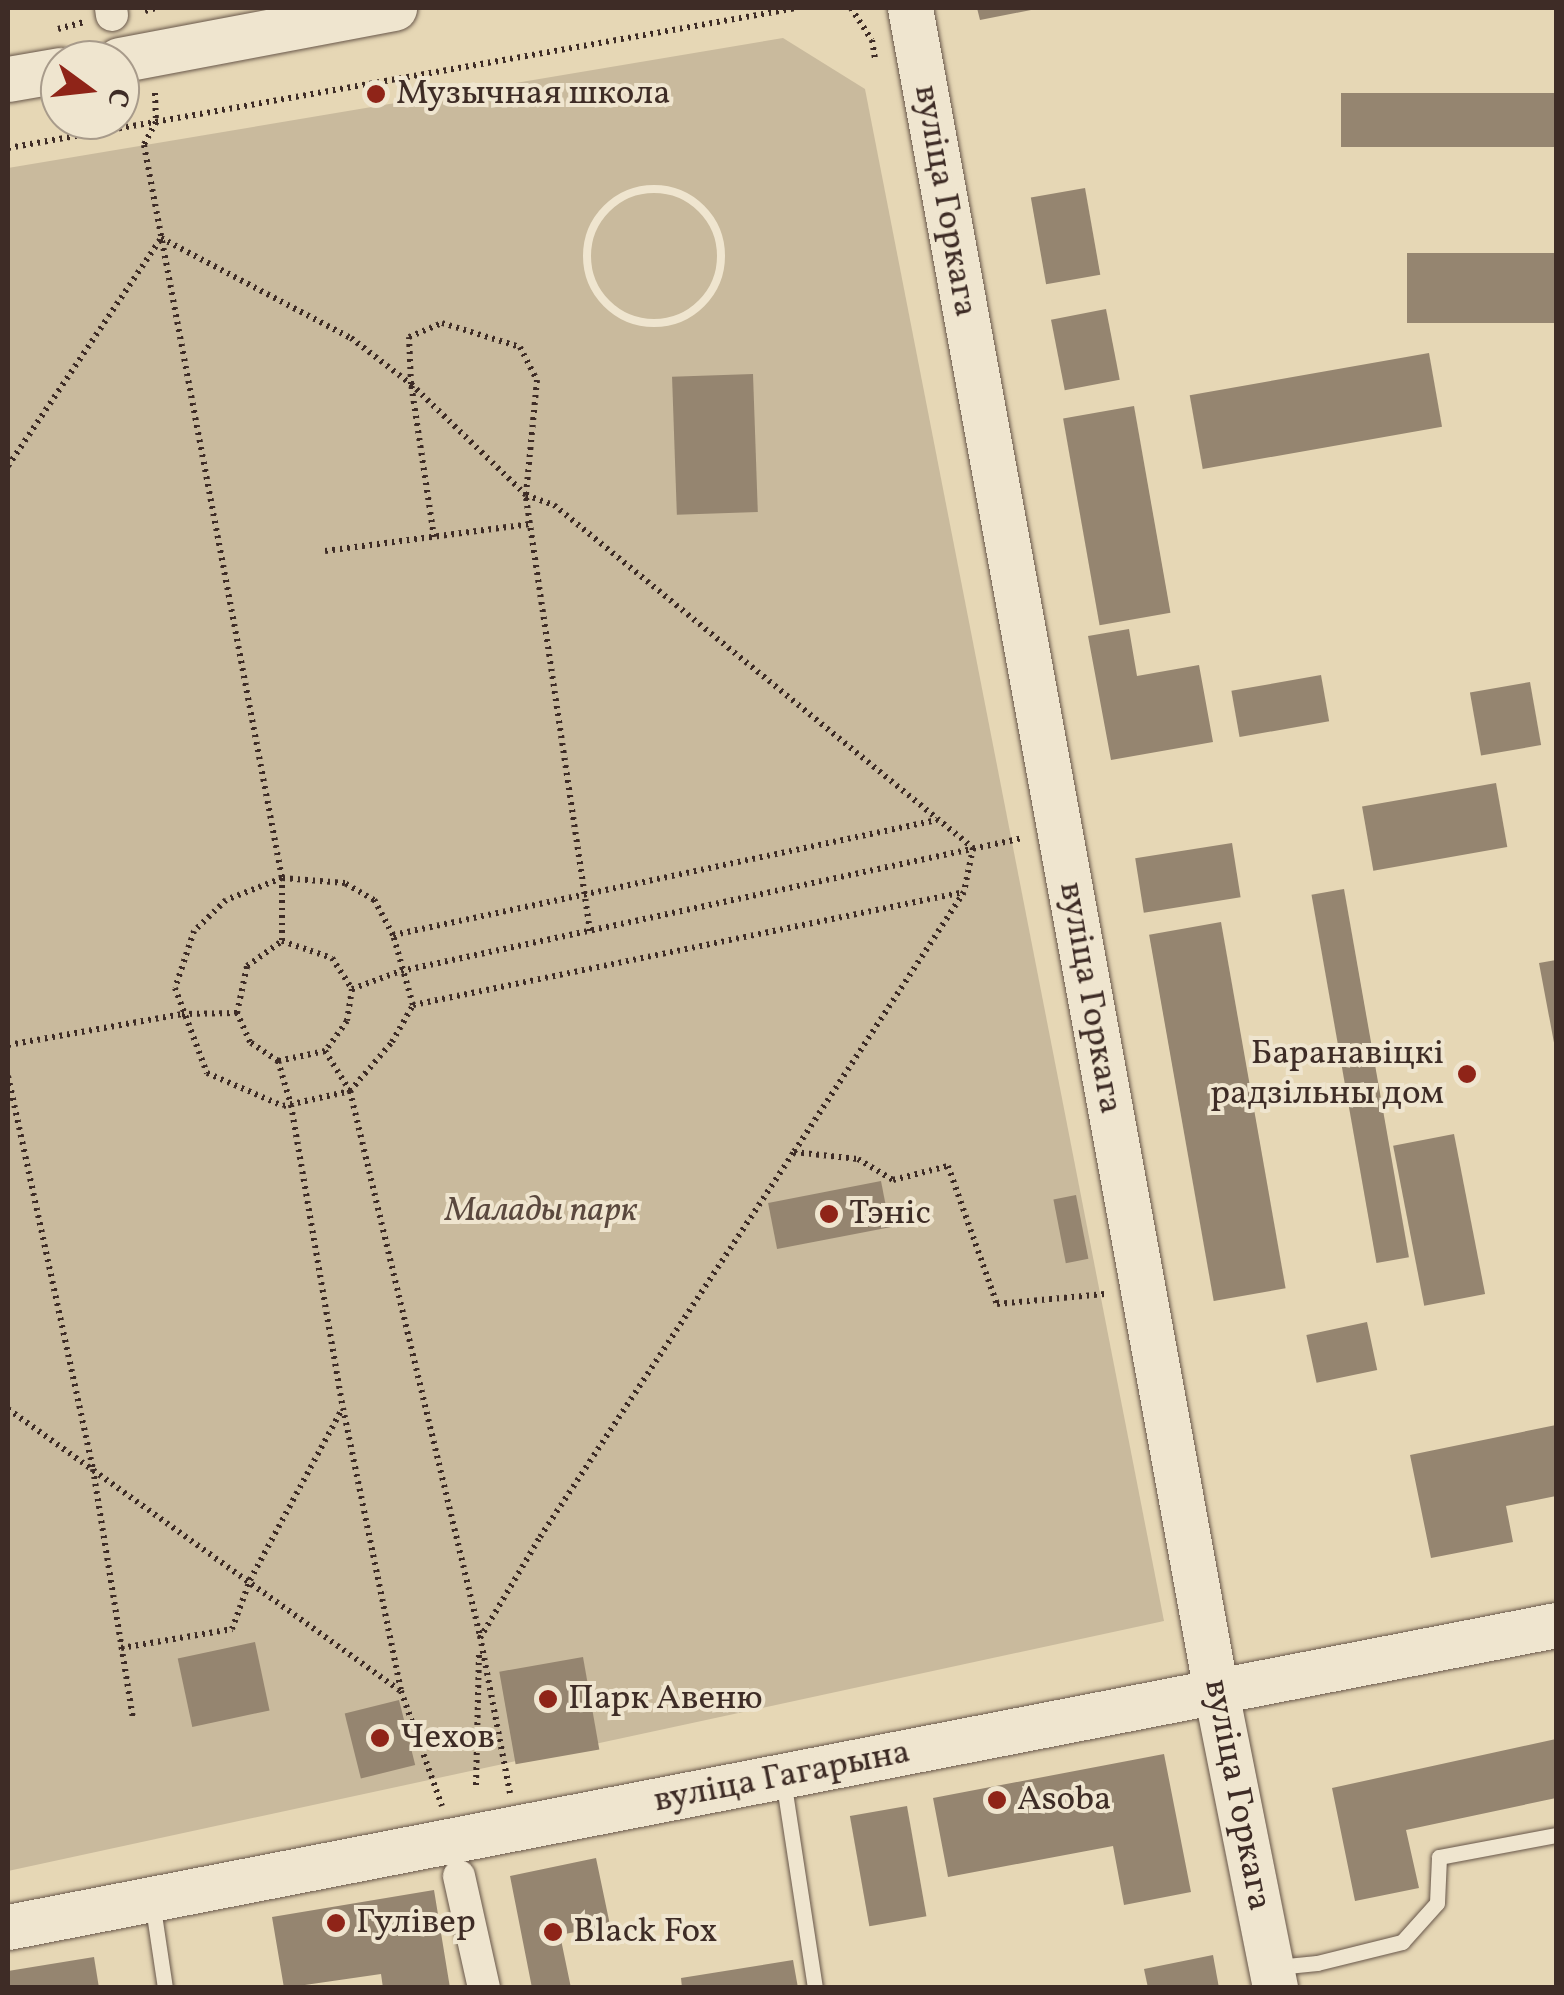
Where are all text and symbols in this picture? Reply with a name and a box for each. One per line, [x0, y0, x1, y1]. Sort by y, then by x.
north arrow [40, 40, 140, 140]
place label: Музычная школа [396, 73, 671, 115]
street label: вуліца Горкага [904, 82, 986, 320]
marker: Музычная школа [365, 83, 387, 105]
text: С [96, 84, 139, 111]
street label: вуліца Горкага [1049, 879, 1131, 1117]
place label: Баранавіцкі радзільны дом [1210, 1033, 1444, 1115]
marker: Баранавіцкі радзільны дом [1454, 1061, 1480, 1087]
park label: Малады парк [445, 1190, 637, 1232]
place label: Тэніс [849, 1193, 931, 1235]
marker: Тэніс [818, 1203, 840, 1225]
street label: вуліца Горкага [1194, 1676, 1280, 1914]
place label: Парк Авеню [568, 1678, 763, 1720]
marker: Парк Авеню [537, 1688, 559, 1710]
place label: Чехов [400, 1717, 495, 1759]
marker: Чехов [369, 1727, 391, 1749]
street label: вуліца Гагарына [650, 1732, 914, 1822]
place label: Asoba [1017, 1779, 1111, 1821]
marker: Asoba [986, 1789, 1008, 1811]
place label: Гулівер [356, 1902, 476, 1944]
place label: Black Fox [573, 1911, 718, 1953]
marker: Гулівер [325, 1912, 347, 1934]
marker: Black Fox [542, 1921, 564, 1943]

